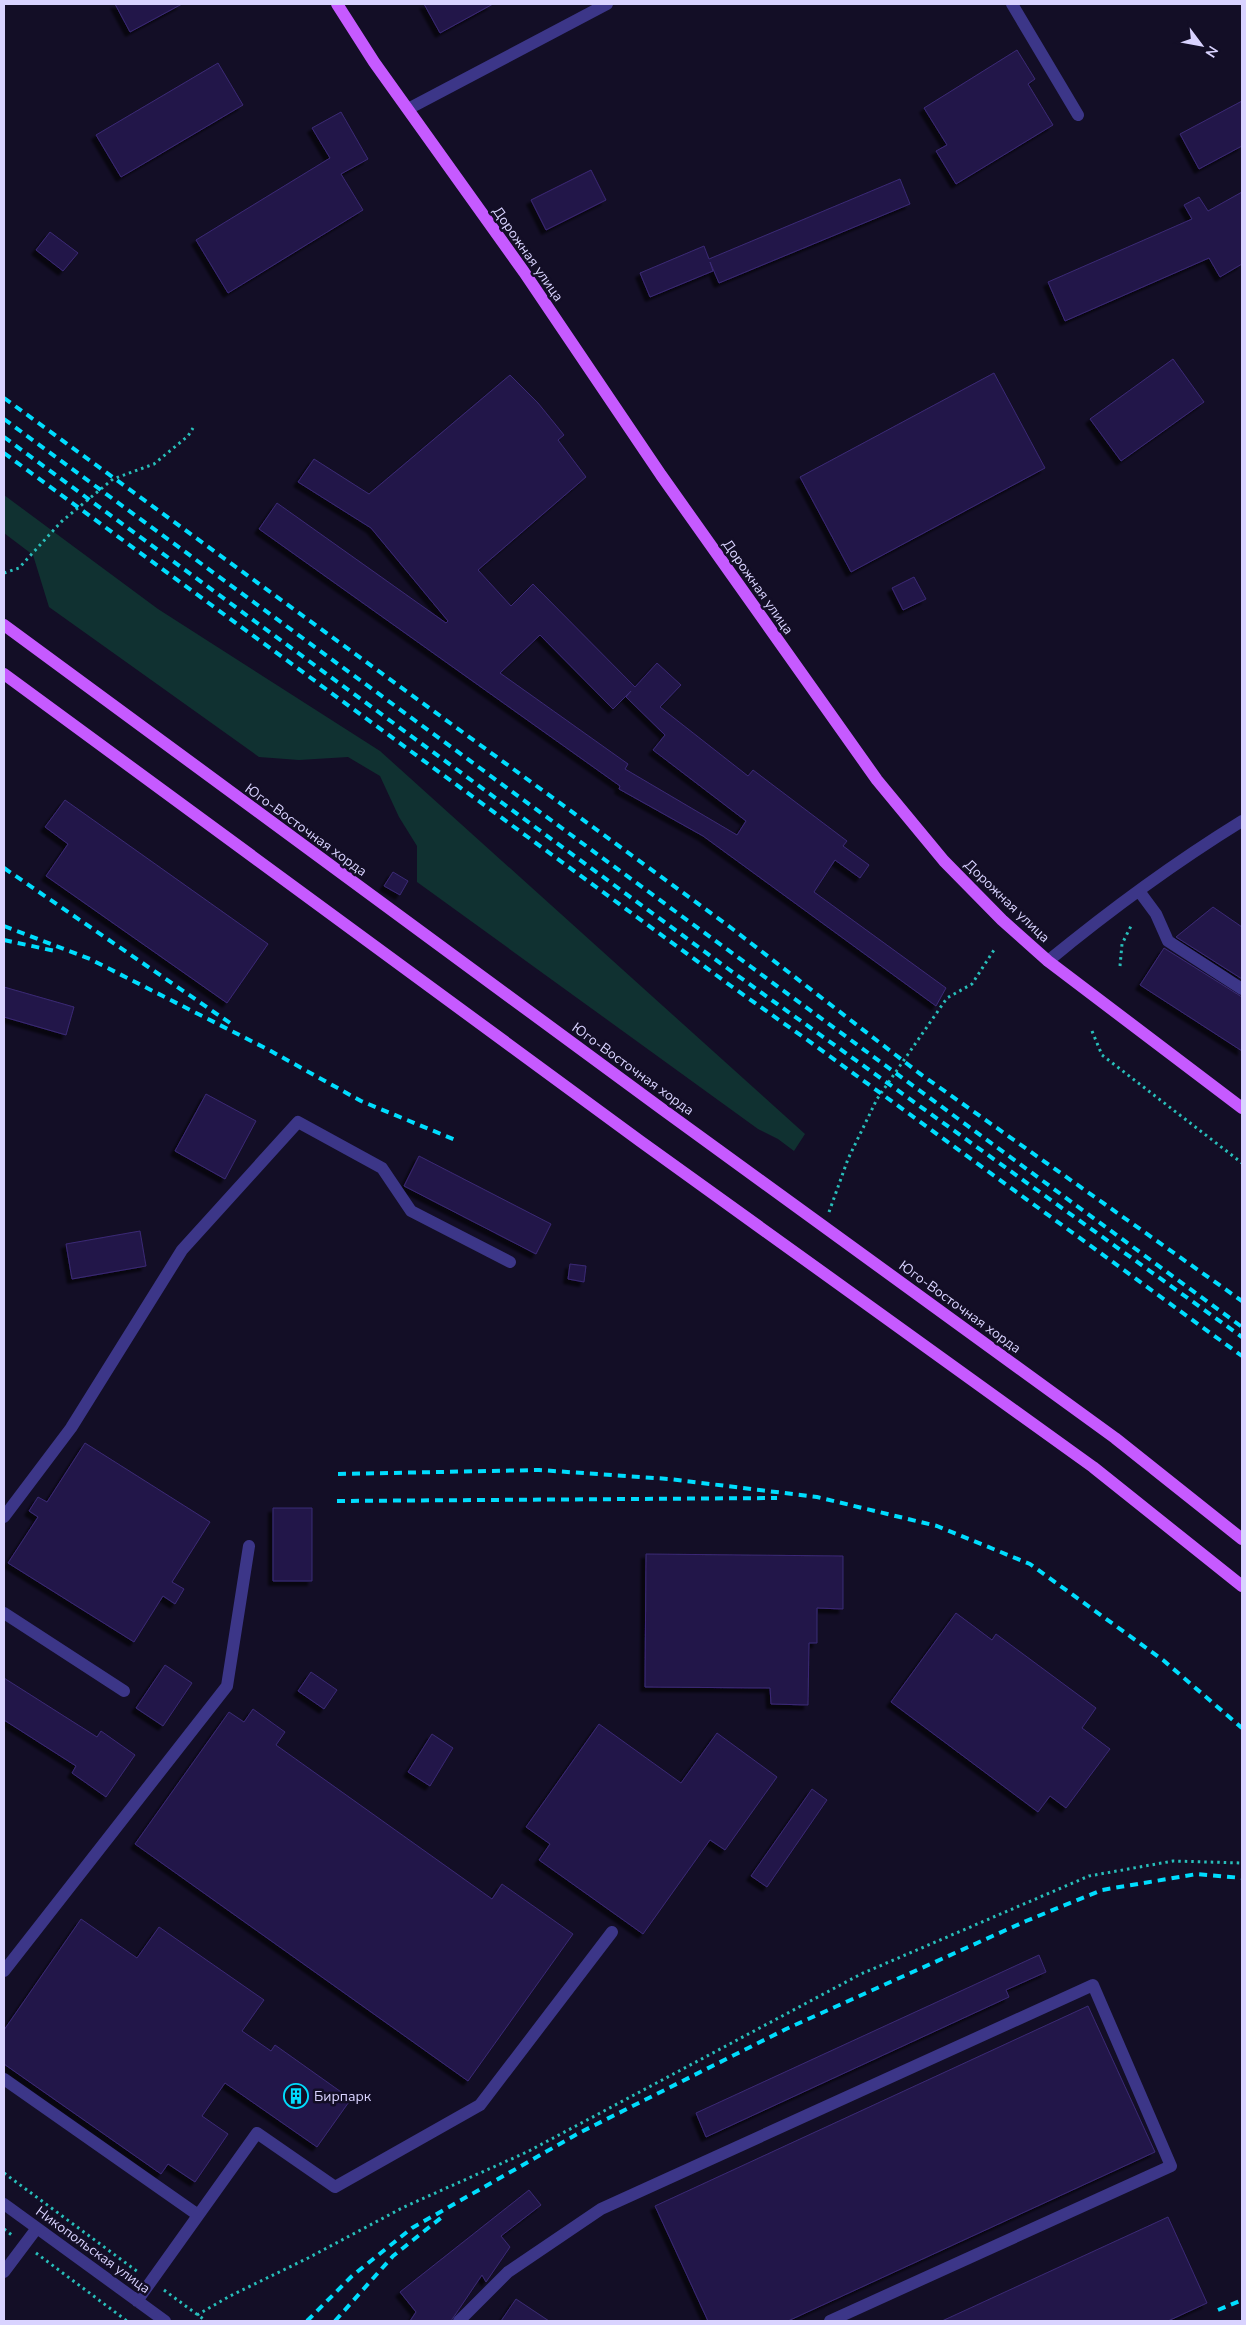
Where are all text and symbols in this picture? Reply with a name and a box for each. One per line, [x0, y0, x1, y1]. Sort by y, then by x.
north arrow [1176, 20, 1226, 70]
text: N [1201, 42, 1222, 61]
street label: Дорожная улица [488, 203, 568, 305]
street label: Дорожная улица [718, 536, 798, 638]
street label: Юго-Восточная хорда [241, 779, 371, 881]
street label: Дорожная улица [960, 855, 1054, 947]
street label: Юго-Восточная хорда [568, 1018, 698, 1120]
street label: Юго-Восточная хорда [895, 1256, 1025, 1358]
building icon: Бирпарк [283, 2083, 309, 2109]
place label: Бирпарк [314, 2087, 372, 2106]
street label: Никопольская улица [32, 2202, 154, 2298]

